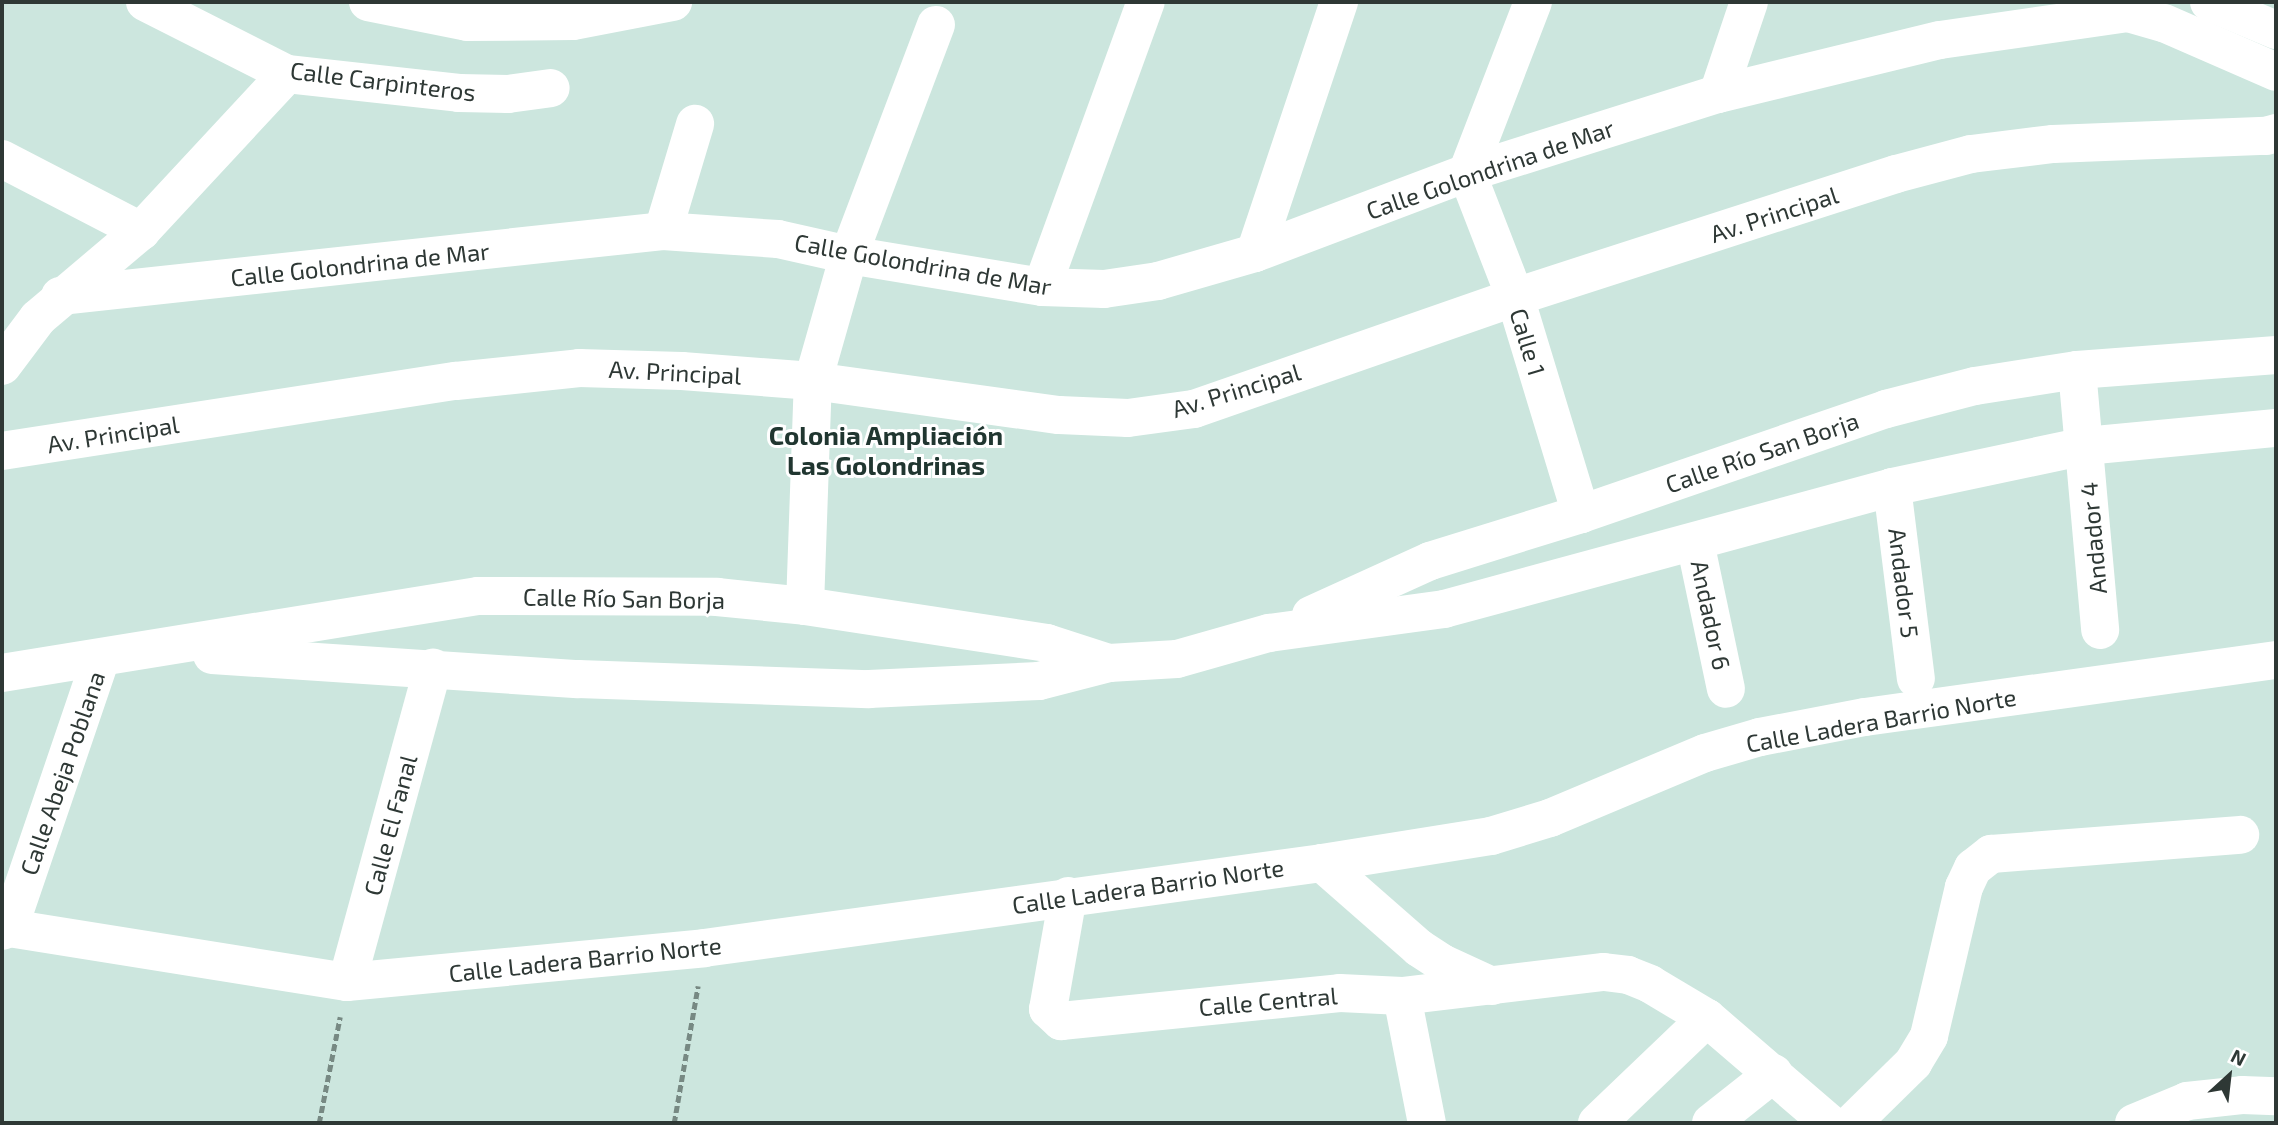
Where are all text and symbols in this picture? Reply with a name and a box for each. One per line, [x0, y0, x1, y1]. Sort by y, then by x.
street label: Calle Carpinteros [289, 55, 477, 107]
street label: Calle Golondrina de Mar [1362, 113, 1618, 225]
street label: Av. Principal [1706, 180, 1842, 248]
street label: Calle Golondrina de Mar [792, 227, 1054, 301]
street label: Calle Golondrina de Mar [229, 236, 491, 292]
street label: Calle 1 [1504, 305, 1552, 379]
street label: Av. Principal [608, 354, 742, 390]
street label: Av. Principal [1168, 357, 1304, 423]
street label: Calle Río San Borja [1662, 405, 1862, 499]
street label: Av. Principal [45, 409, 181, 459]
district label: Colonia Ampliación Las Golondrinas [768, 419, 1004, 480]
street label: Andador 4 [2074, 480, 2112, 596]
street label: Andador 5 [1883, 526, 1925, 640]
street label: Andador 6 [1685, 557, 1737, 673]
street label: Calle Río San Borja [523, 582, 725, 614]
street label: Calle Abeja Poblana [14, 667, 110, 879]
street label: Calle Ladera Barrio Norte [1744, 682, 2018, 758]
street label: Calle El Fanal [357, 751, 423, 899]
street label: Calle Ladera Barrio Norte [1010, 853, 1286, 919]
street label: Calle Ladera Barrio Norte [447, 930, 723, 988]
street label: Calle Central [1198, 981, 1338, 1021]
north arrow [2194, 1041, 2264, 1111]
text: N [2227, 1043, 2250, 1070]

